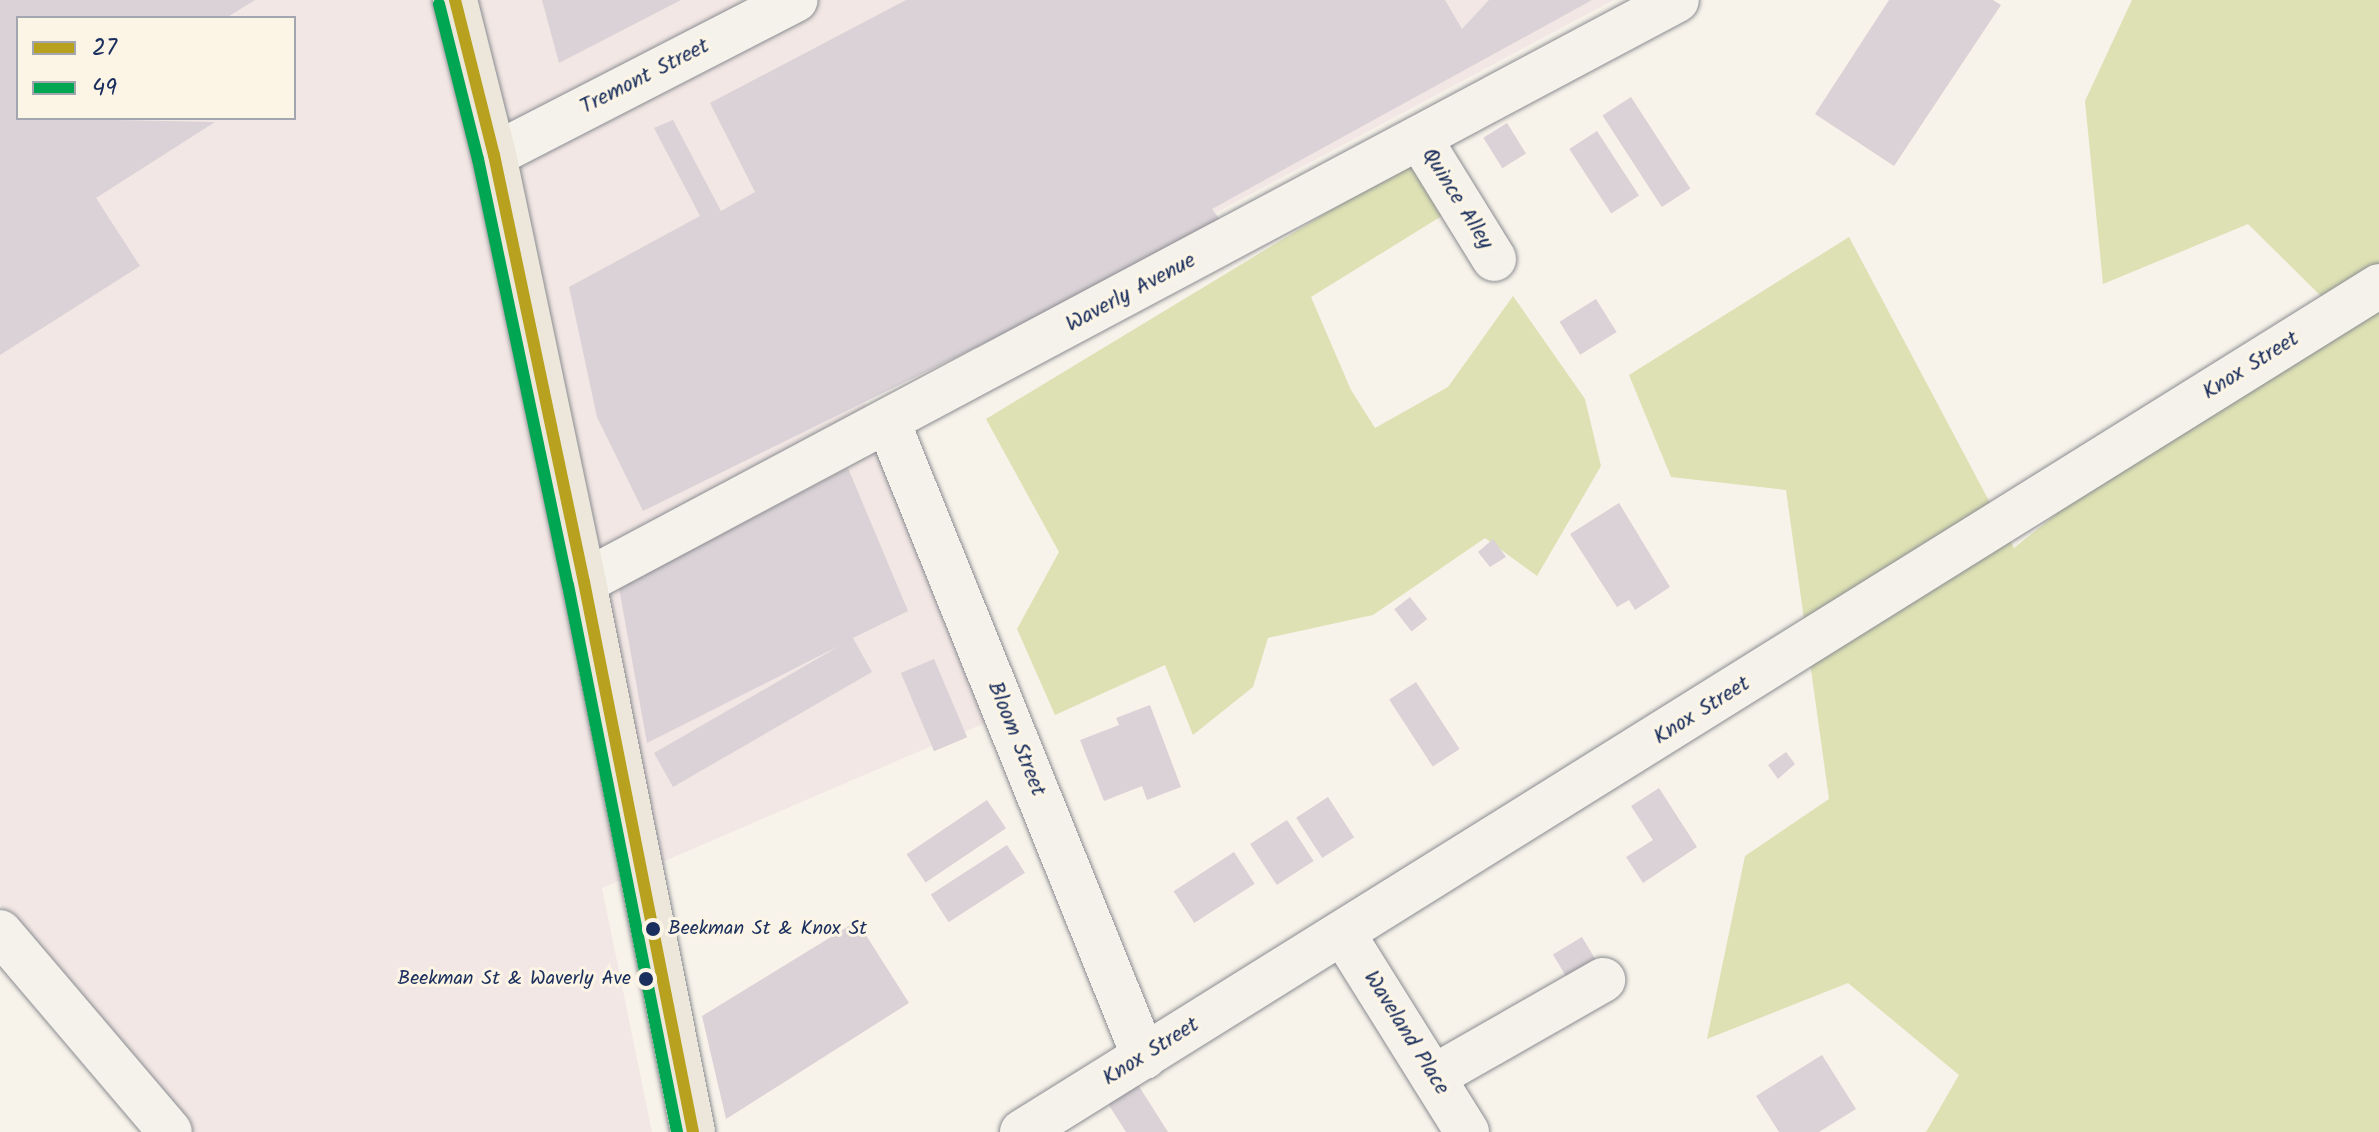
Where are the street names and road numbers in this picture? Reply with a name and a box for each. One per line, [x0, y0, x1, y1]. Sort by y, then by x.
street label: Tremont Street [576, 33, 714, 121]
street label: Quince Alley [1415, 143, 1499, 255]
street label: Waverly Avenue [1062, 248, 1200, 338]
street label: Knox Street [2198, 326, 2304, 406]
street label: Knox Street [1649, 671, 1755, 751]
street label: Bloom Street [981, 678, 1051, 800]
street label: Waveland Place [1357, 966, 1455, 1100]
street label: Knox Street [1098, 1012, 1204, 1092]

